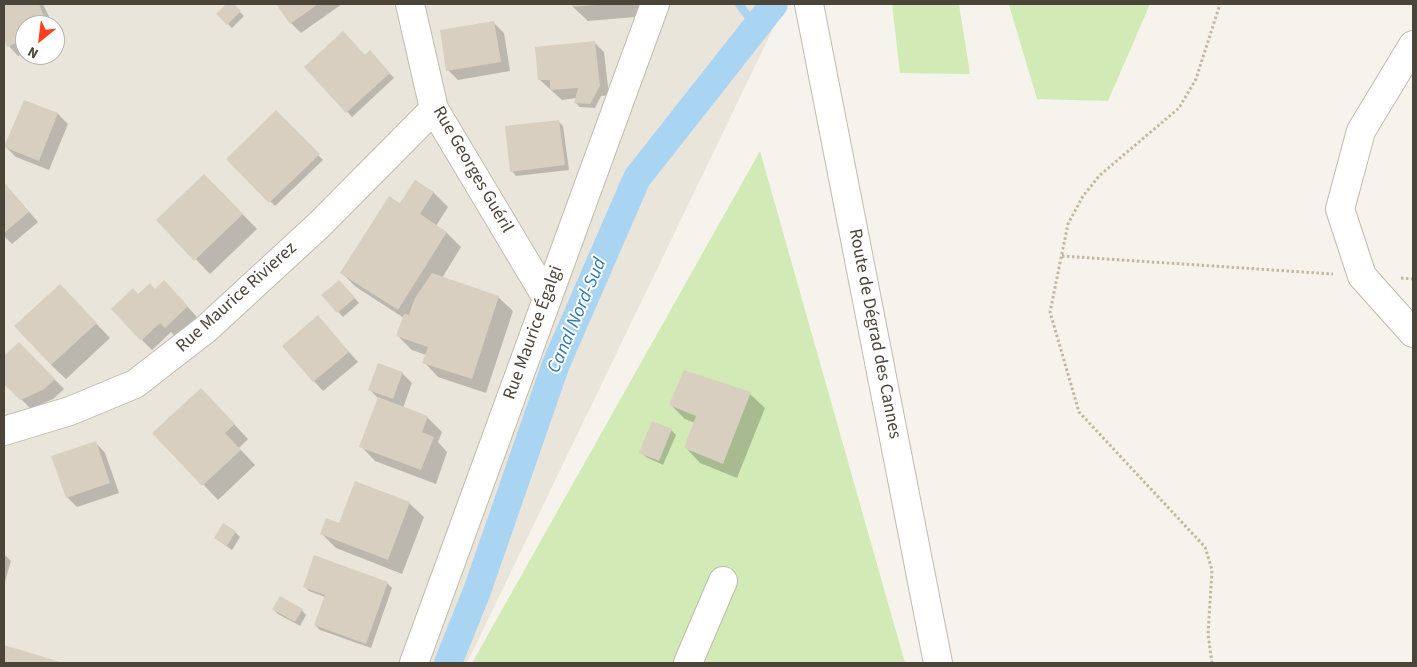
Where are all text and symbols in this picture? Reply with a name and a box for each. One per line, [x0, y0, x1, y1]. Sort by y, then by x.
north arrow [15, 15, 65, 65]
text: N [24, 41, 42, 63]
street label: Rue Georges Guéril [427, 103, 517, 237]
street label: Route de Dégrad des Cannes [843, 227, 905, 441]
street label: Rue Maurice Rivierez [172, 238, 302, 358]
water label: Canal Nord-Sud [544, 255, 612, 377]
street label: Rue Maurice Égalgi [500, 263, 568, 403]

